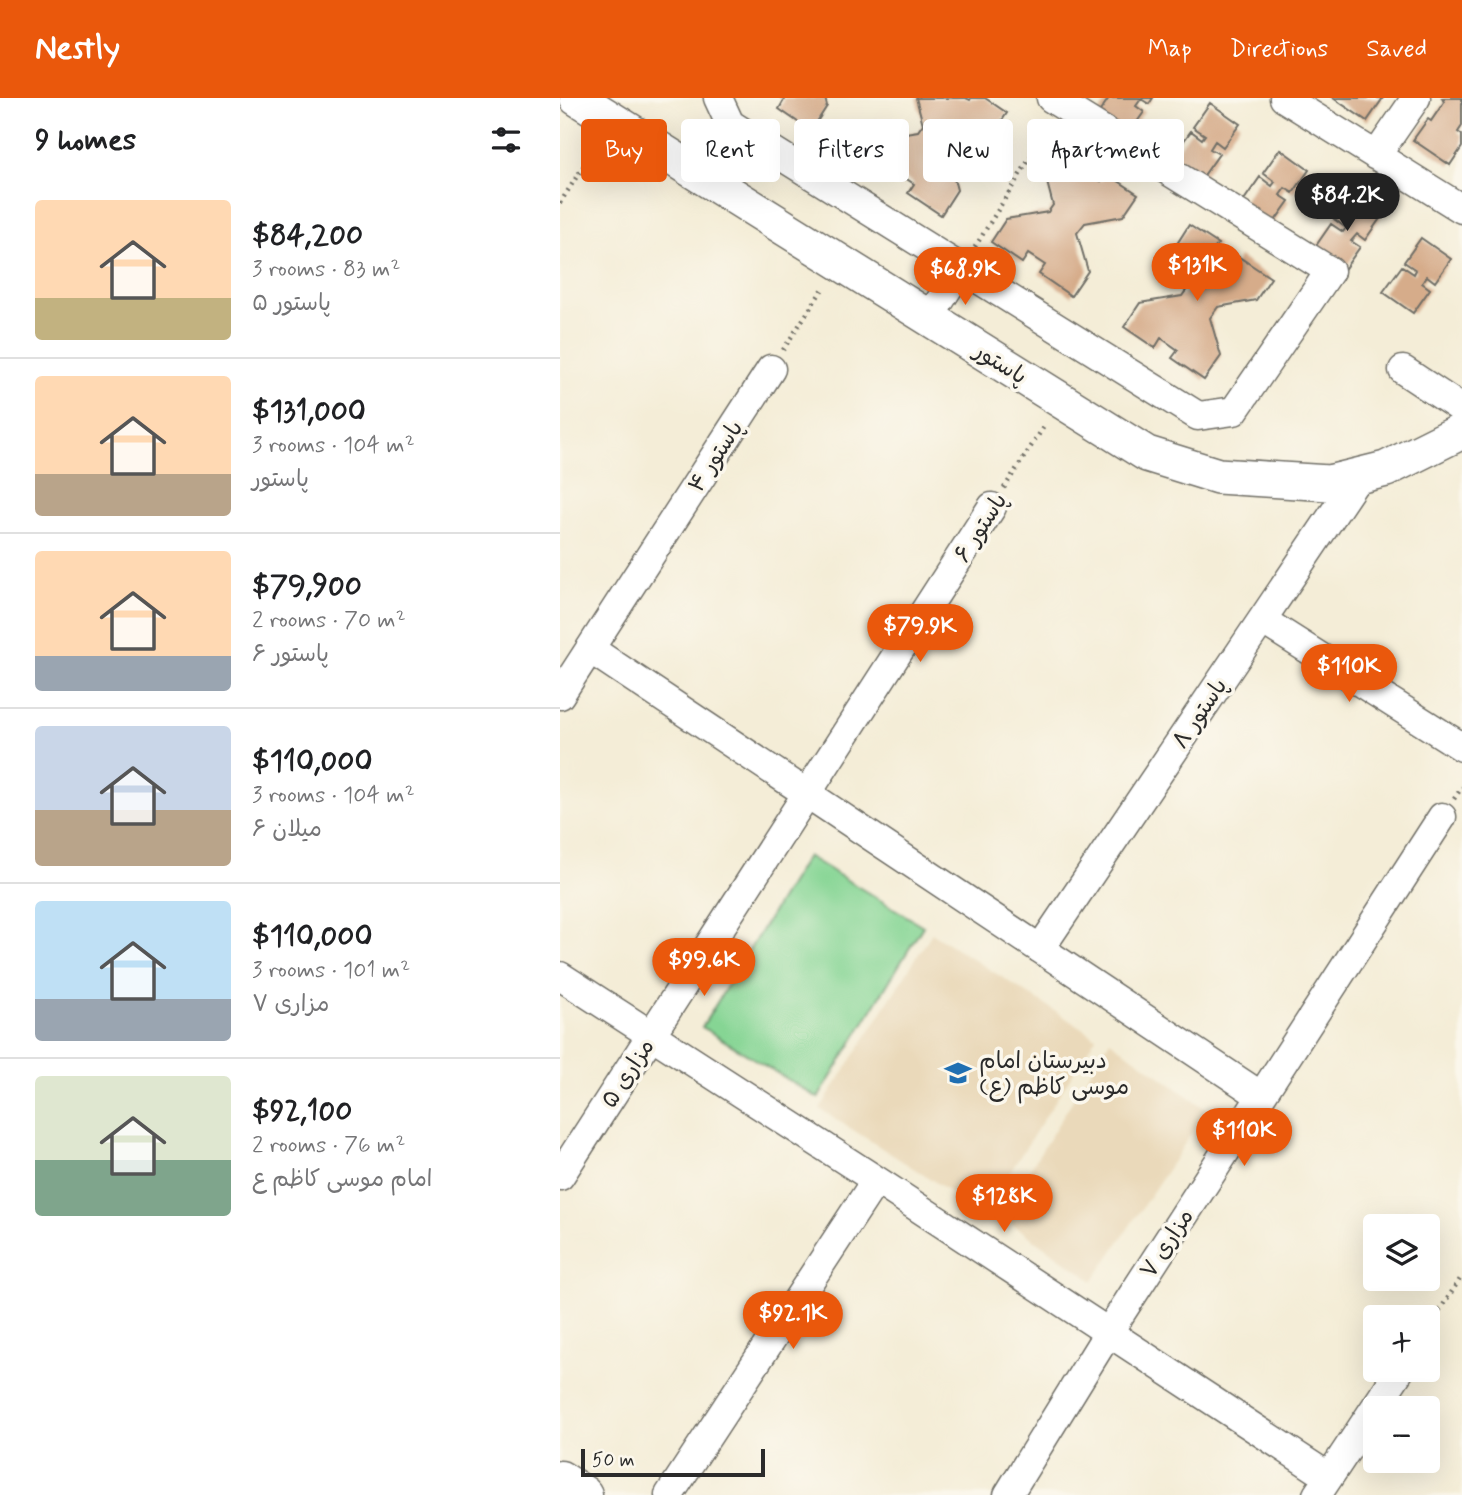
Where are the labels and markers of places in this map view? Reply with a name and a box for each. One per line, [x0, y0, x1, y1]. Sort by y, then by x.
pin: $84.2K [1290, 174, 1404, 233]
pin: $131K [1148, 244, 1246, 303]
pin: $68.9K [908, 248, 1022, 307]
pin: $79.9K [863, 604, 977, 664]
pin: $110K [1300, 644, 1398, 704]
pin: $99.6K [647, 939, 761, 998]
place label: دبیرستان امام موسی کاظم (ع) [979, 1047, 1129, 1104]
school or university icon: دبیرستان امام موسی کاظم (ع) [943, 1058, 973, 1088]
pin: $110K [1195, 1108, 1293, 1168]
pin: $128K [955, 1174, 1053, 1234]
pin: $92.1K [736, 1292, 850, 1351]

